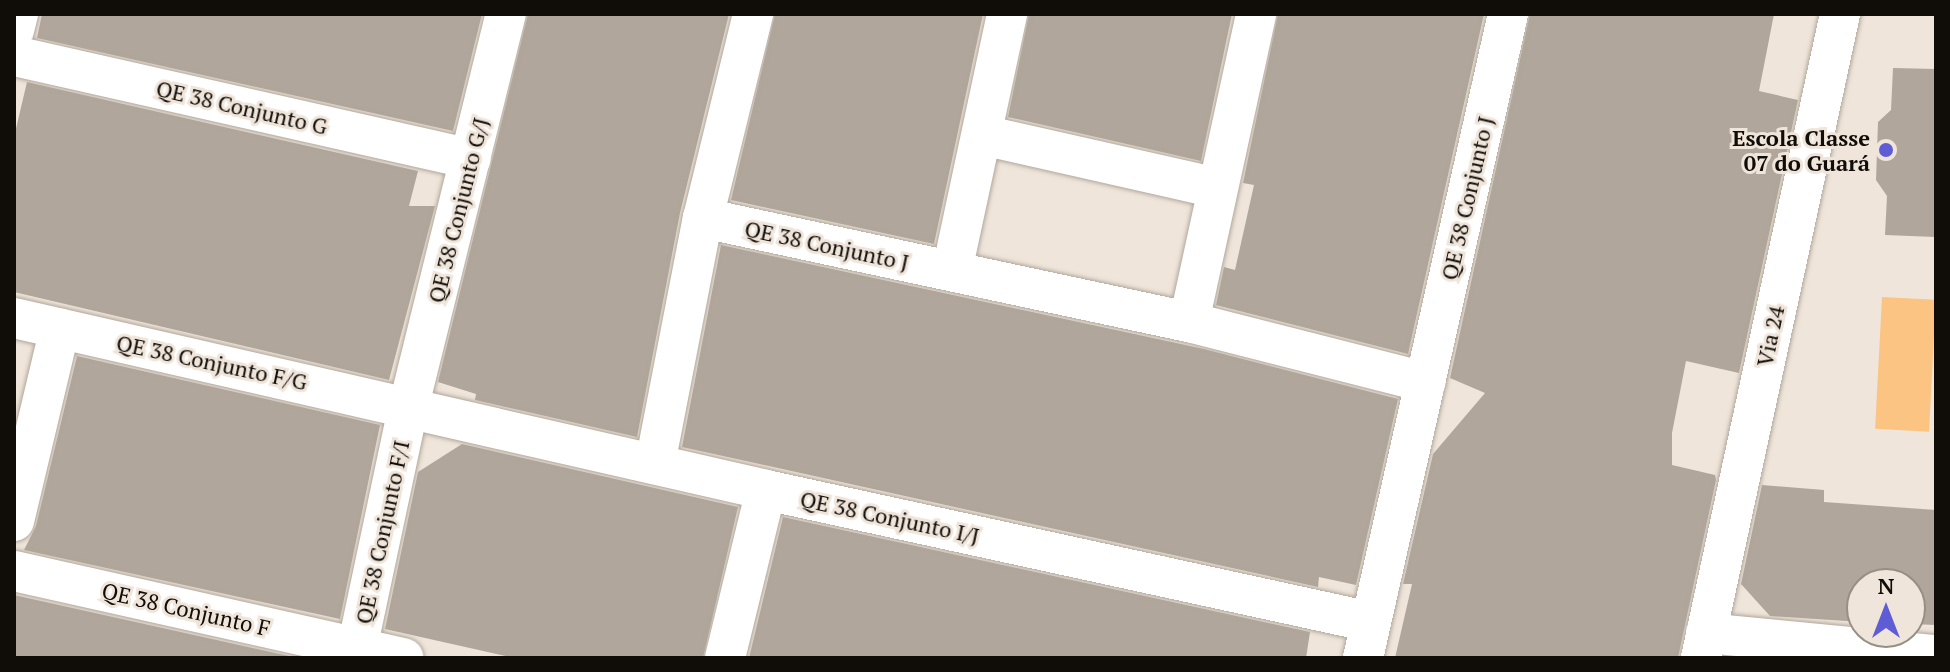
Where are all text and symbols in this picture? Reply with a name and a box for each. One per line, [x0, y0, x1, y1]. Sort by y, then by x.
street label: QE 38 Conjunto G [154, 74, 330, 140]
street label: QE 38 Conjunto J [1435, 114, 1499, 282]
street label: QE 38 Conjunto G/J [422, 115, 494, 305]
place label: Escola Classe 07 do Guará [1732, 124, 1870, 176]
marker: Escola Classe 07 do Guará [1877, 141, 1895, 159]
street label: QE 38 Conjunto J [742, 215, 912, 275]
street label: Via 24 [1751, 303, 1789, 369]
street label: QE 38 Conjunto F/G [114, 329, 310, 395]
street label: QE 38 Conjunto F/I [350, 438, 414, 626]
street label: QE 38 Conjunto I/J [798, 485, 982, 549]
north arrow [1846, 568, 1926, 648]
text: N [1878, 571, 1894, 600]
street label: QE 38 Conjunto F [99, 577, 273, 641]

